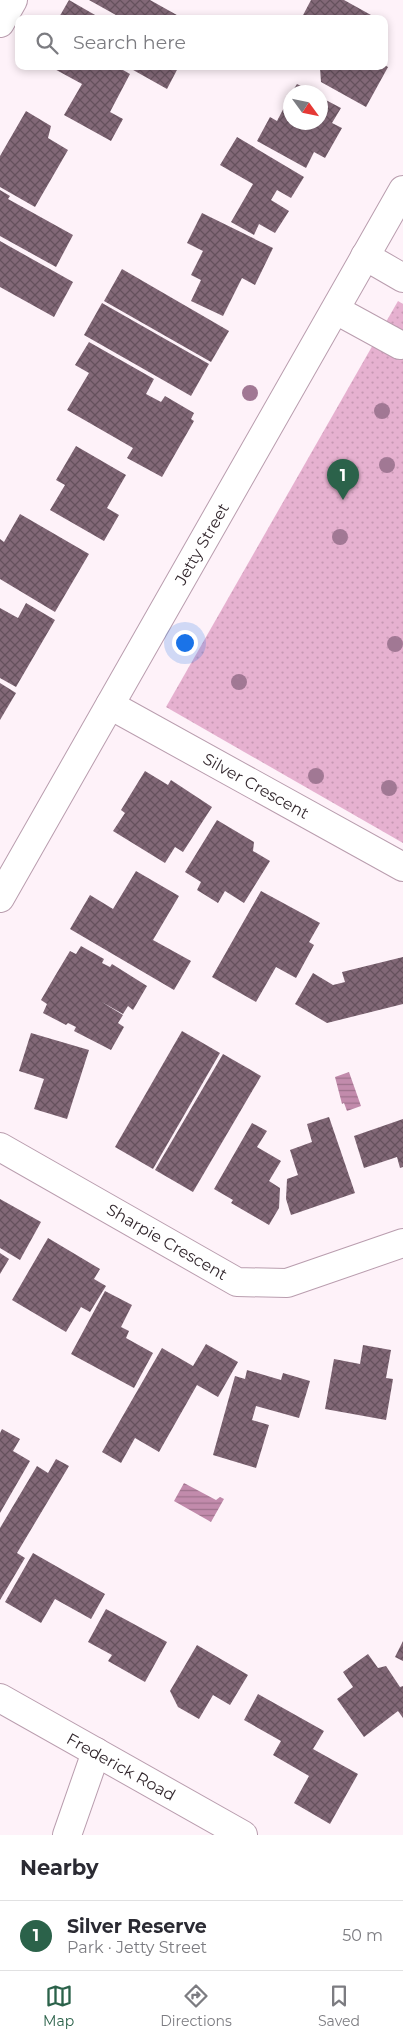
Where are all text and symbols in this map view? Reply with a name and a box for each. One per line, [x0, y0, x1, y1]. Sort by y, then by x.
search box [15, 15, 388, 70]
icon: search [33, 29, 61, 57]
text: Search here [73, 31, 186, 54]
north arrow [283, 85, 328, 130]
pin: 1 [327, 459, 359, 500]
street label: Jetty Street [170, 499, 233, 589]
your location [172, 630, 198, 656]
street label: Silver Crescent [200, 749, 313, 823]
street label: Sharpie Crescent [103, 1200, 231, 1285]
street label: Frederick Road [63, 1729, 179, 1805]
text: Nearby [20, 1855, 99, 1880]
text: Silver Reserve [67, 1915, 207, 1938]
text: 1 [33, 1926, 39, 1945]
text: 50 m [342, 1926, 383, 1945]
text: Park · Jetty Street [67, 1938, 207, 1957]
tab: Map [43, 1982, 74, 2030]
tab: Directions [160, 1982, 232, 2030]
tab: Saved [318, 1982, 360, 2030]

